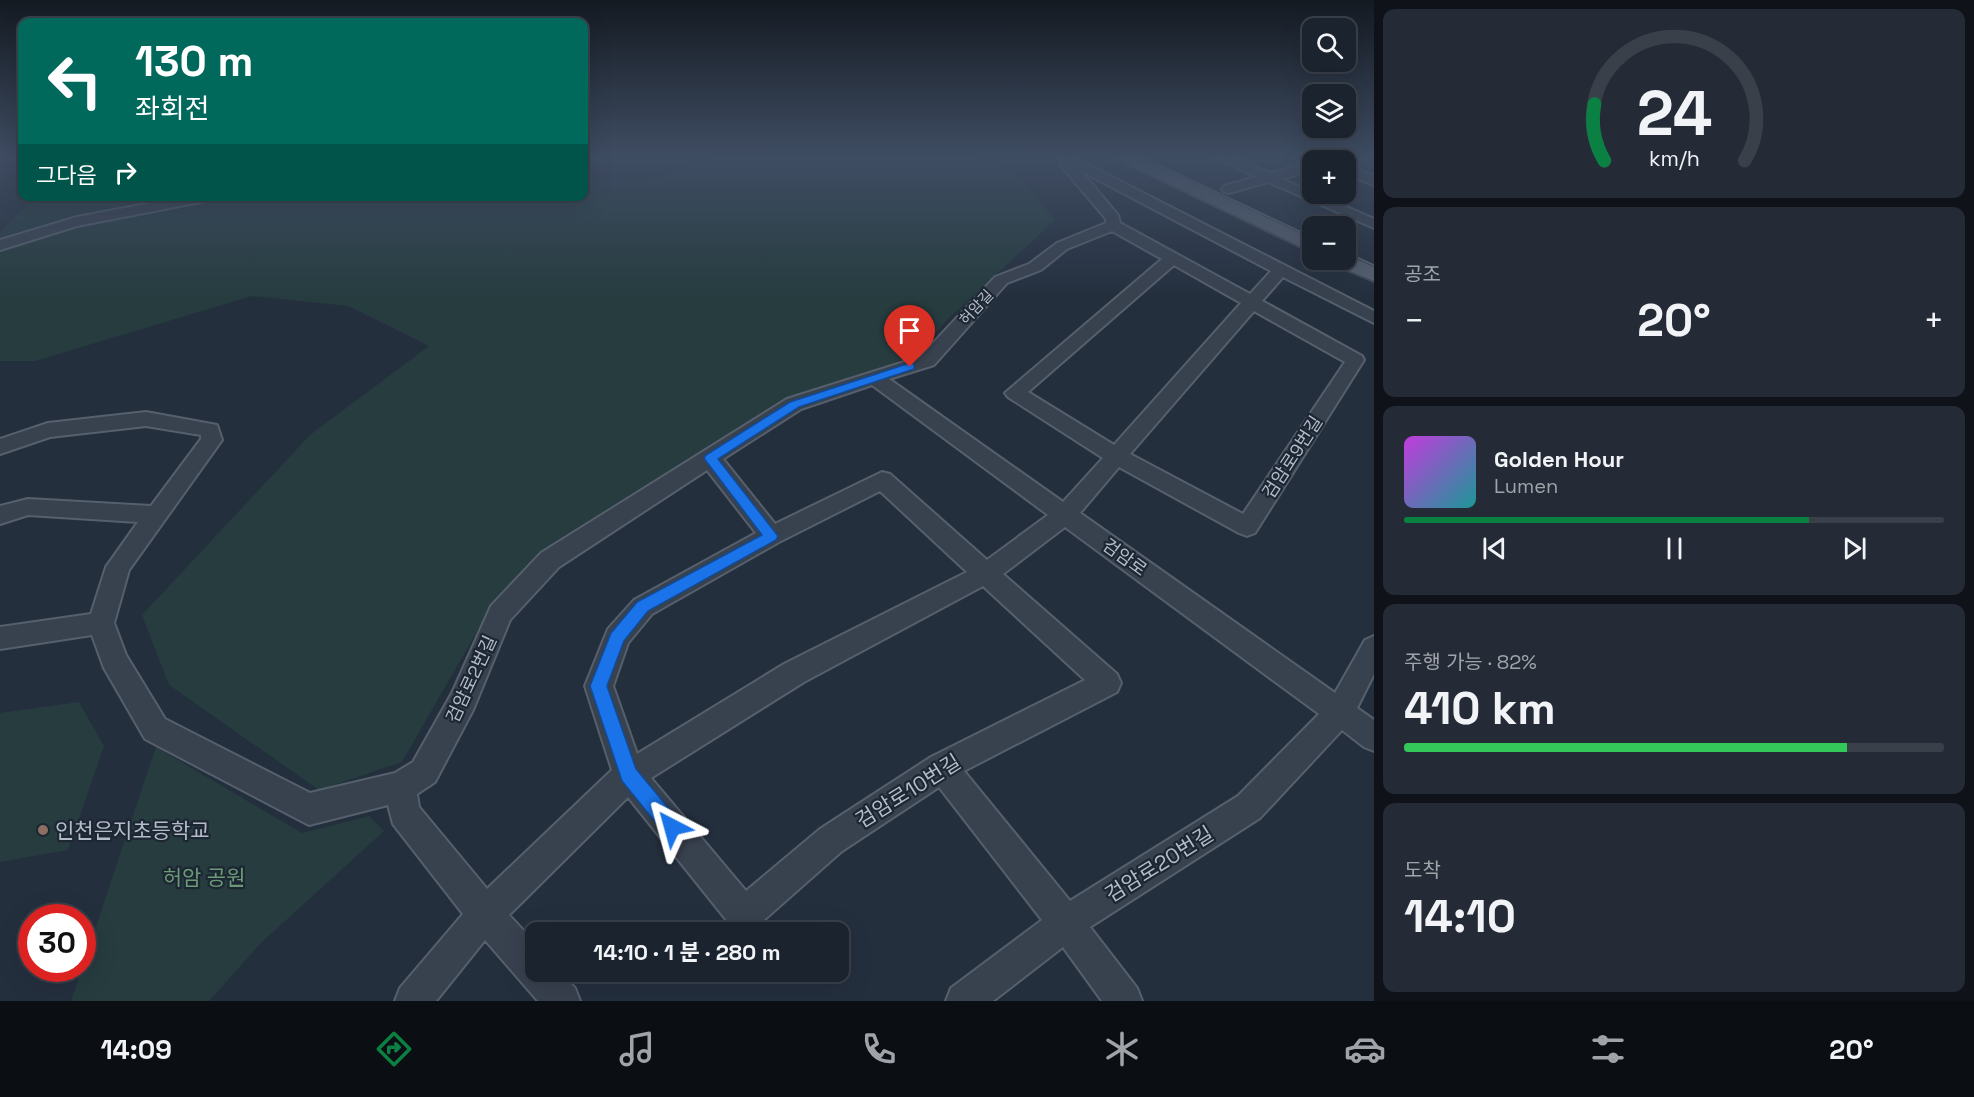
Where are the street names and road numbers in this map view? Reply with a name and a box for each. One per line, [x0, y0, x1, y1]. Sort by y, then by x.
street label: 허암길 [955, 285, 997, 329]
street label: 검암로9번길 [1257, 411, 1327, 503]
street label: 검암로 [1098, 533, 1152, 581]
street label: 검암로2번길 [441, 632, 501, 726]
street label: 검암로10번길 [850, 748, 966, 834]
street label: 검암로20번길 [1100, 820, 1218, 908]

